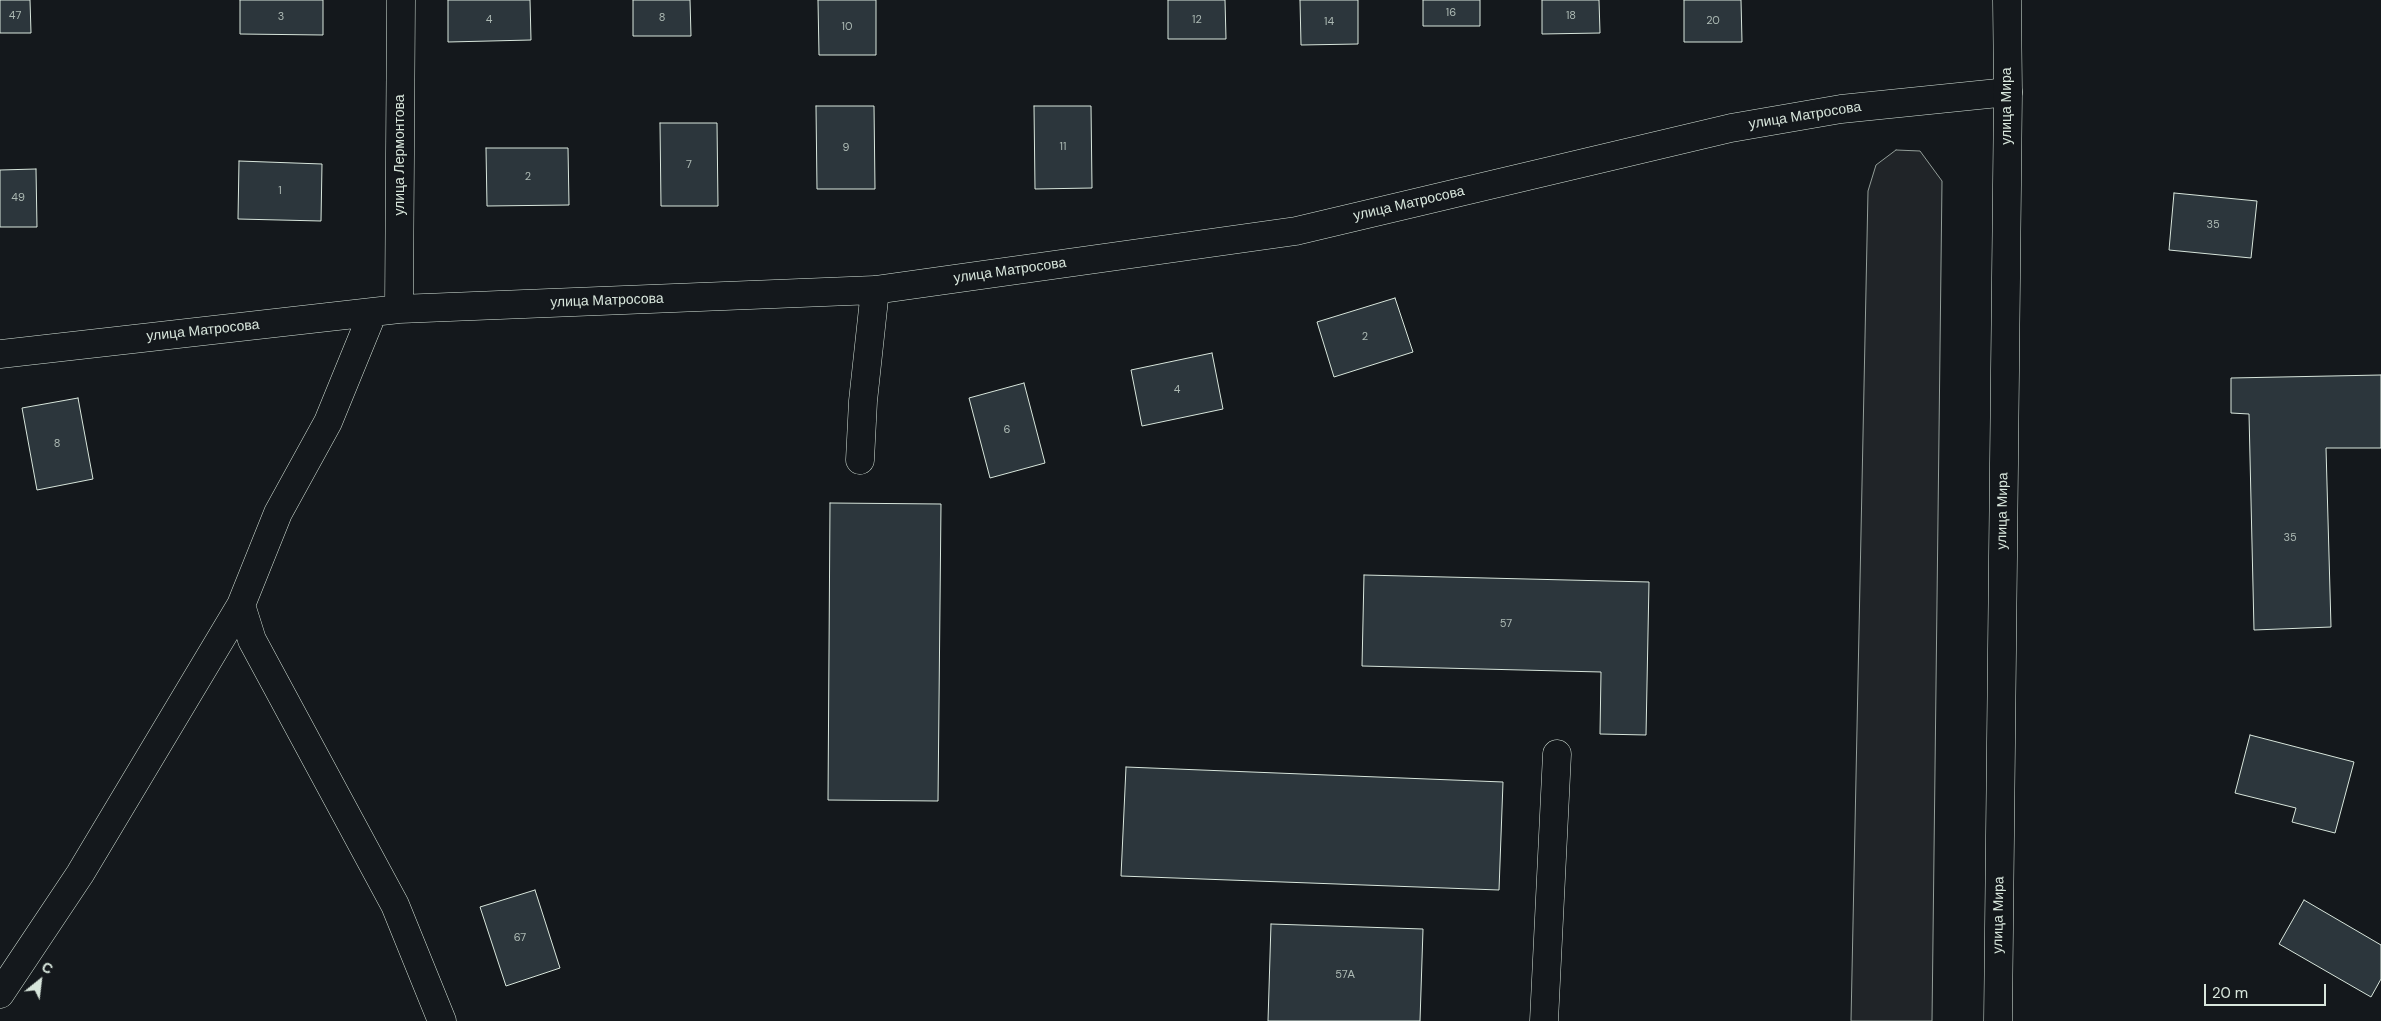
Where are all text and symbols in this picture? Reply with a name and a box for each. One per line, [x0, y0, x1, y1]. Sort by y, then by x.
house number: 16 [1446, 6, 1456, 20]
house number: 47 [9, 9, 21, 23]
house number: 18 [1566, 9, 1576, 23]
house number: 3 [278, 10, 284, 24]
house number: 8 [659, 11, 665, 25]
house number: 4 [486, 13, 492, 27]
house number: 12 [1192, 13, 1202, 27]
house number: 20 [1706, 14, 1720, 28]
house number: 14 [1324, 15, 1334, 29]
house number: 10 [842, 20, 852, 34]
street label: улица Мира [1999, 67, 2015, 145]
street label: улица Лермонтова [392, 94, 408, 216]
street label: улица Матросова [1748, 99, 1862, 133]
house number: 11 [1060, 140, 1066, 154]
house number: 9 [843, 141, 849, 155]
house number: 7 [686, 158, 692, 172]
house number: 2 [525, 170, 531, 184]
street label: улица Матросова [1352, 183, 1466, 225]
house number: 1 [278, 184, 282, 198]
house number: 49 [11, 191, 25, 205]
house number: 35 [2206, 218, 2220, 232]
street label: улица Матросова [953, 255, 1067, 287]
street label: улица Матросова [550, 291, 664, 311]
street label: улица Матросова [146, 317, 260, 345]
house number: 2 [1362, 330, 1368, 344]
house number: 4 [1174, 383, 1180, 397]
house number: 6 [1004, 423, 1010, 437]
house number: 8 [54, 437, 60, 451]
street label: улица Мира [1994, 472, 2012, 550]
house number: 35 [2283, 531, 2297, 545]
house number: 57 [1500, 617, 1512, 631]
street label: улица Мира [1990, 876, 2008, 954]
house number: 67 [514, 931, 526, 945]
north arrow [15, 956, 65, 1006]
text: С [38, 958, 56, 978]
house number: 57А [1335, 968, 1355, 982]
scale bar [2206, 974, 2328, 1006]
text: 20 m [2212, 983, 2248, 1003]

